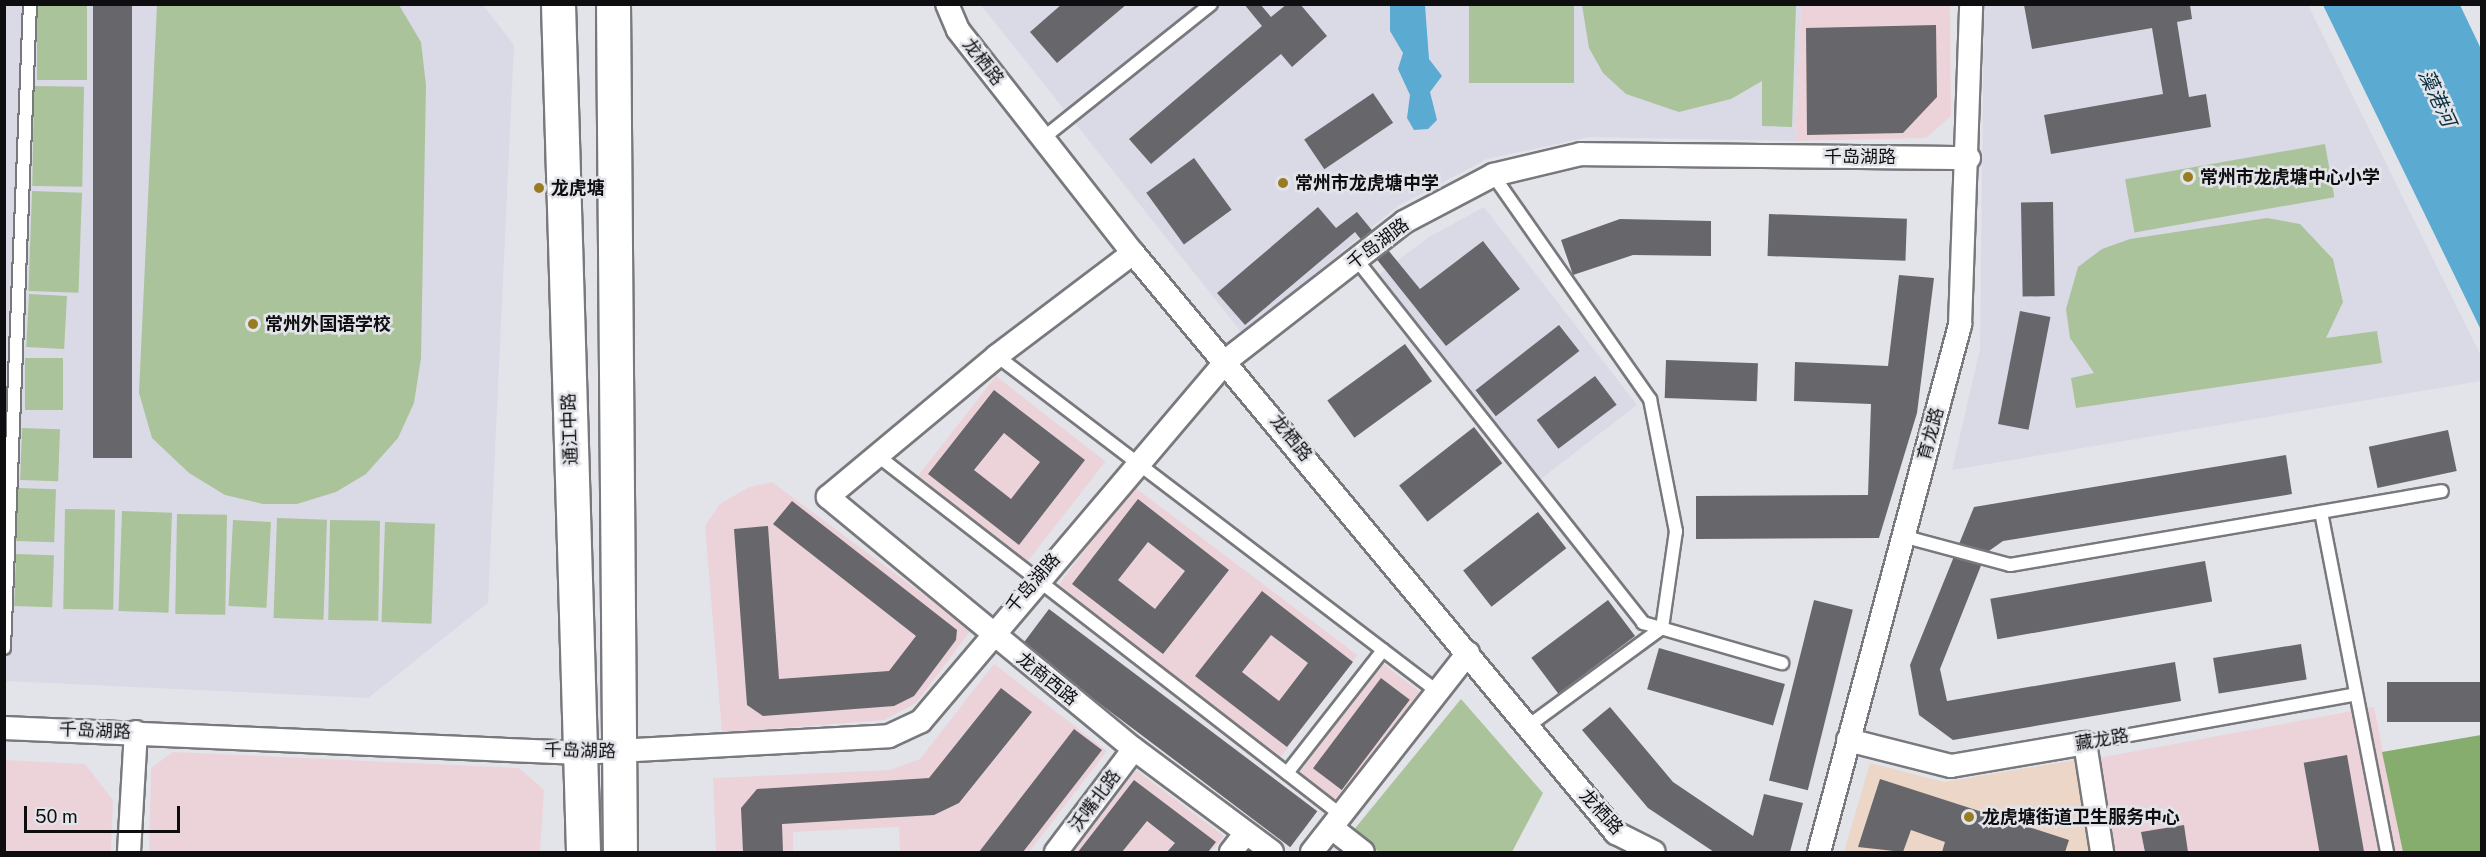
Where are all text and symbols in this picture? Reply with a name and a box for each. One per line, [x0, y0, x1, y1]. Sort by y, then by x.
street label: 龙栖路 [958, 34, 1008, 90]
water label: 藻港河 [2413, 66, 2461, 130]
street label: 千岛湖路 [1824, 146, 1896, 168]
place label: 常州市龙虎塘中心小学 [2200, 166, 2380, 188]
marker: 常州市龙虎塘中心小学 [2181, 170, 2195, 184]
place label: 常州市龙虎塘中学 [1295, 172, 1439, 194]
marker: 常州市龙虎塘中学 [1276, 176, 1290, 190]
place label: 龙虎塘 [551, 177, 605, 199]
marker: 龙虎塘 [532, 181, 546, 195]
street label: 千岛湖路 [1343, 214, 1413, 274]
place label: 常州外国语学校 [265, 313, 391, 335]
marker: 常州外国语学校 [246, 317, 260, 331]
street label: 通江中路 [558, 393, 582, 465]
street label: 育龙路 [1914, 405, 1948, 463]
street label: 龙栖路 [1266, 410, 1316, 466]
street label: 千岛湖路 [1001, 549, 1065, 617]
street label: 龙商西路 [1012, 648, 1082, 710]
street label: 千岛湖路 [59, 719, 131, 743]
street label: 藏龙路 [2074, 725, 2130, 755]
street label: 千岛湖路 [544, 740, 616, 762]
street label: 沃嘴北路 [1065, 766, 1125, 836]
street label: 龙栖路 [1575, 785, 1627, 839]
scale bar [27, 794, 183, 832]
text: 50 m [35, 806, 78, 827]
place label: 龙虎塘街道卫生服务中心 [1982, 806, 2180, 828]
marker: 龙虎塘街道卫生服务中心 [1960, 808, 1978, 826]

